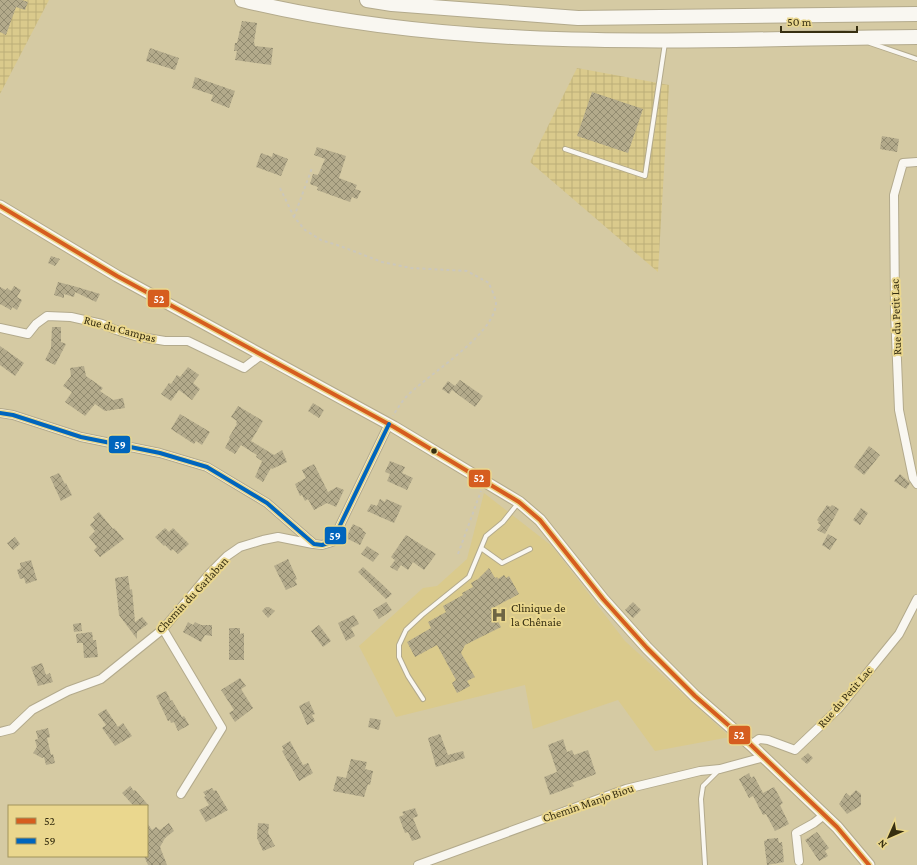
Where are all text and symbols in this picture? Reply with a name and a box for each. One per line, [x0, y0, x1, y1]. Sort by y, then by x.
scale bar [781, 8, 857, 34]
text: 50 m [787, 15, 812, 29]
street label: Rue du Petit Lac [888, 279, 904, 355]
line badge: 52 [147, 289, 170, 308]
text: 52 [154, 293, 165, 305]
street label: Rue du Campas [82, 313, 158, 345]
line badge: 59 [108, 435, 131, 454]
text: 59 [114, 439, 126, 451]
unlabelled marker [429, 446, 439, 456]
line badge: 52 [468, 469, 491, 488]
text: 52 [474, 472, 485, 484]
line badge: 59 [324, 526, 347, 545]
text: 59 [329, 530, 341, 542]
street label: Chemin du Garlaban [153, 553, 231, 636]
place label: Clinique de la Chênaie [511, 601, 566, 629]
hospital icon: Clinique de la Chênaie [490, 606, 508, 624]
street label: Rue du Petit Lac [815, 664, 875, 730]
line badge: 52 [728, 725, 751, 745]
text: 52 [734, 729, 745, 741]
street label: Chemin Manjo Biou [541, 781, 636, 825]
legend [8, 805, 148, 857]
text: 52 [44, 814, 55, 828]
north arrow [869, 817, 909, 857]
text: 59 [44, 834, 56, 848]
text: N [875, 837, 889, 851]

